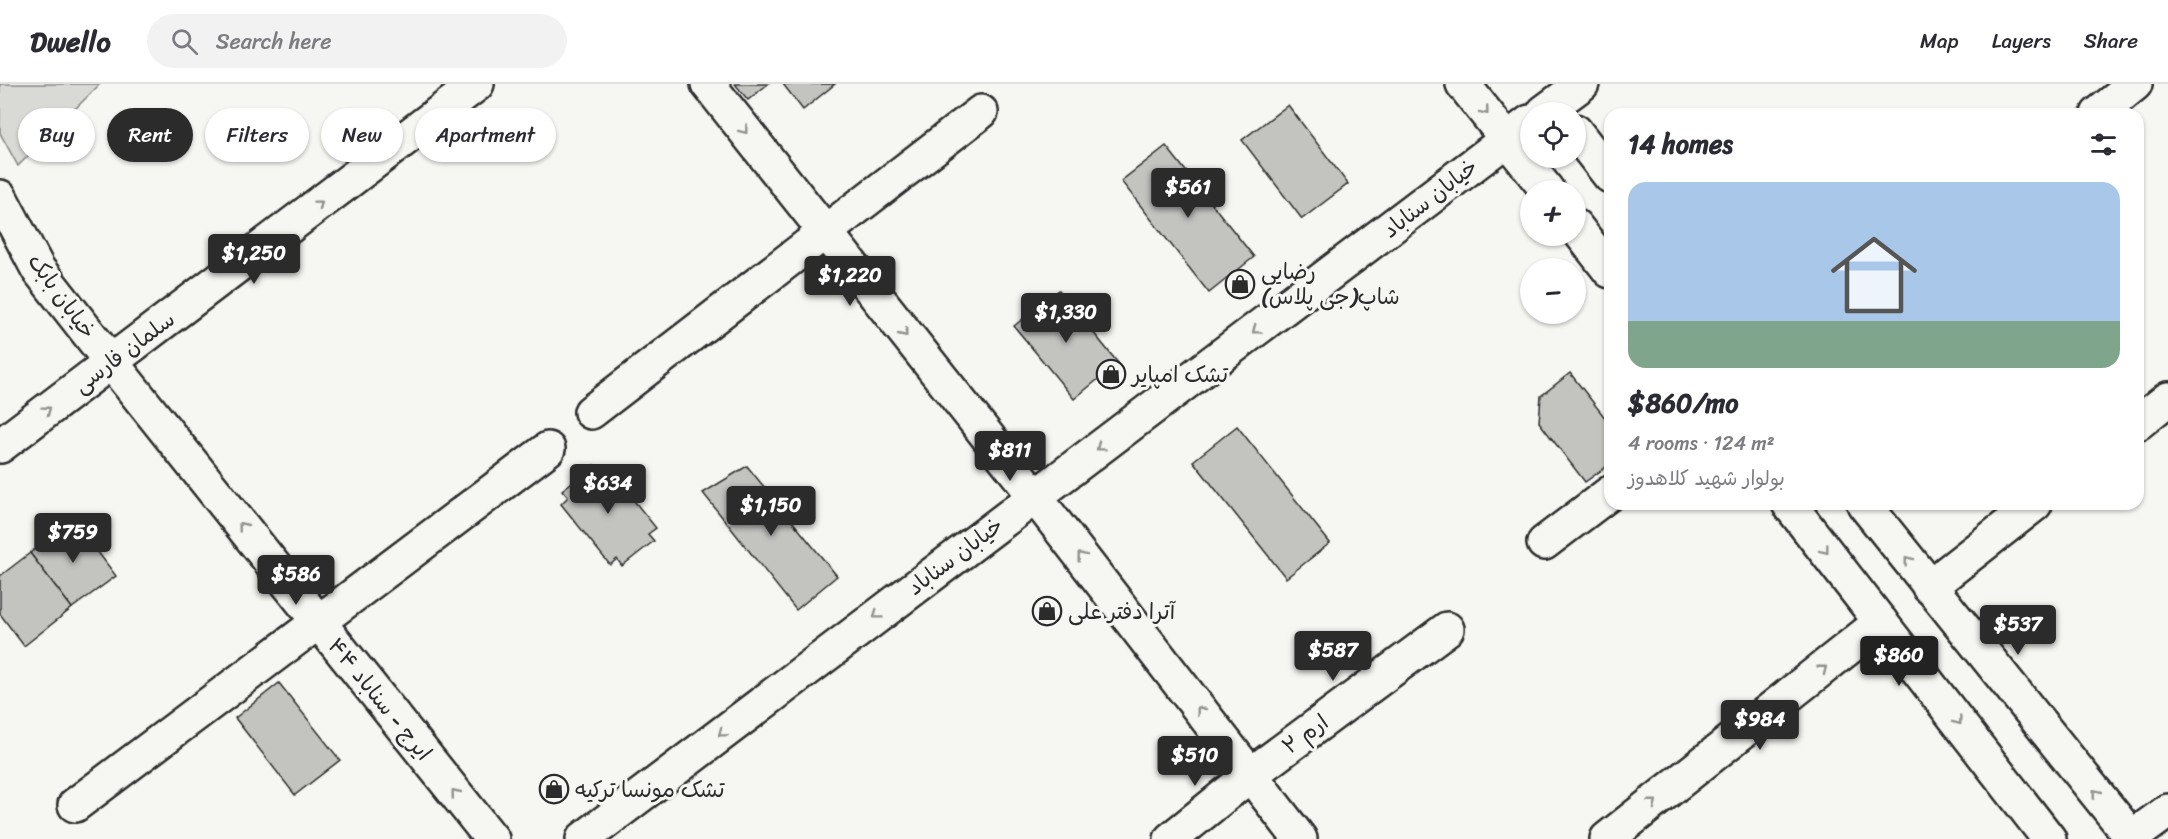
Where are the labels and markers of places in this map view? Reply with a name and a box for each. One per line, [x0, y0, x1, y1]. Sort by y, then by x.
pin: $561 [1152, 168, 1224, 219]
pin: $1,250 [205, 234, 303, 285]
place label: رضایی شاپ(جی پلاس) [1261, 252, 1400, 316]
pin: $1,220 [801, 256, 899, 307]
shop icon: رضایی شاپ(جی پلاس) [1224, 268, 1256, 300]
pin: $1,330 [1017, 293, 1115, 344]
place label: تشک امپایر [1130, 355, 1229, 394]
shop icon: تشک امپایر [1095, 358, 1127, 390]
pin: $811 [974, 431, 1046, 482]
pin: $634 [572, 464, 644, 515]
pin: $1,150 [722, 486, 820, 537]
pin: $759 [37, 513, 109, 564]
pin: $586 [260, 555, 332, 606]
place label: آترا دفتر علی [1068, 592, 1177, 631]
shop icon: آترا دفتر علی [1031, 595, 1063, 627]
pin: $537 [1982, 605, 2054, 656]
pin: $587 [1297, 631, 1369, 682]
pin: $860 [1863, 636, 1935, 687]
pin: $984 [1724, 700, 1796, 751]
pin: $510 [1159, 736, 1231, 787]
place label: تشک مونسا ترکیه [575, 770, 725, 809]
shop icon: تشک مونسا ترکیه [538, 773, 570, 805]

